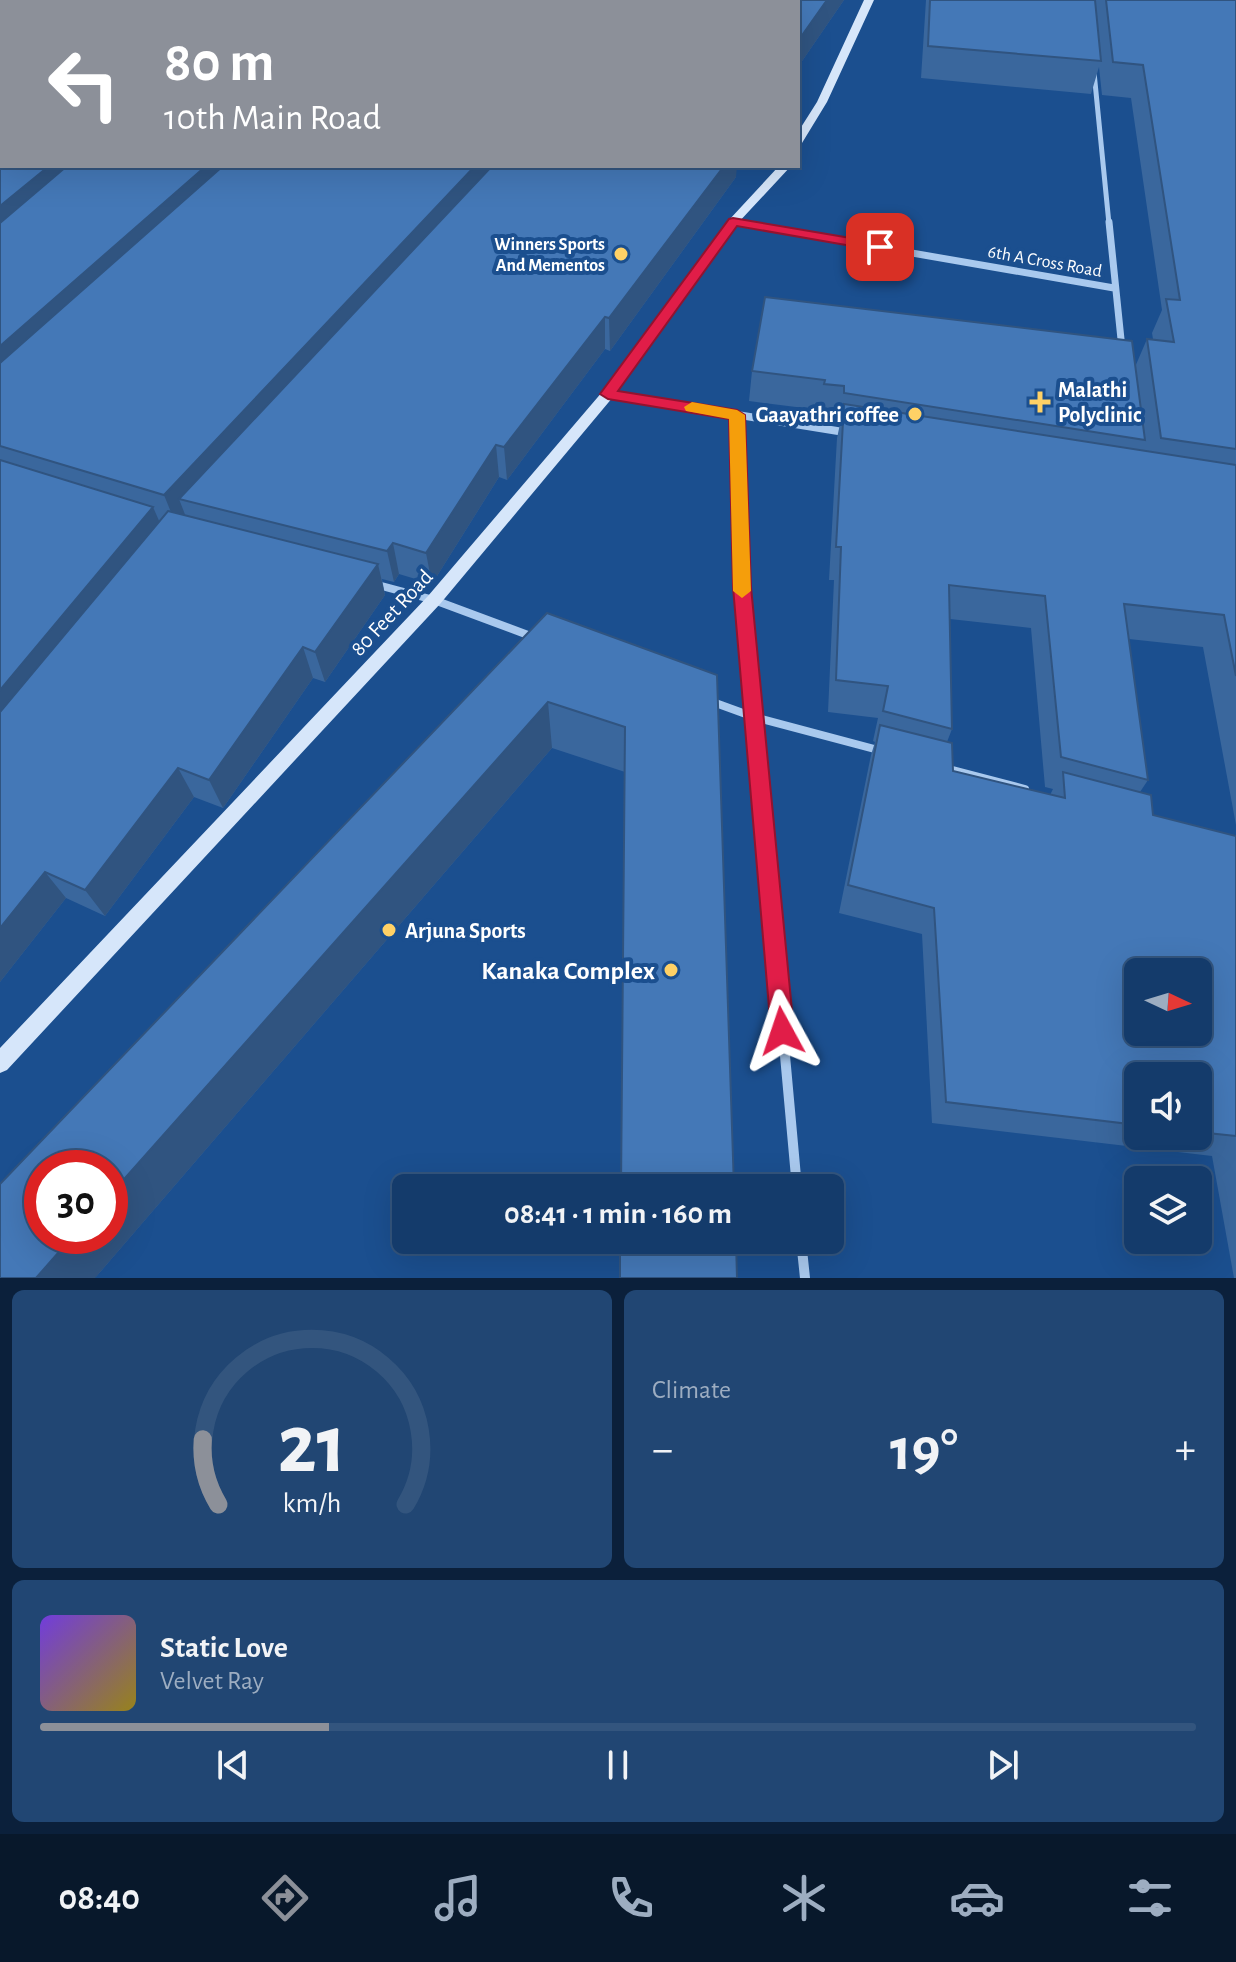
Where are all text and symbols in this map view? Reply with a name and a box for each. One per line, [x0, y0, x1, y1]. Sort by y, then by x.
icon: left [32, 32, 136, 136]
text: 80 m [164, 35, 274, 91]
text: 10th Main Road [164, 100, 381, 136]
pin [846, 213, 914, 281]
icon: arrive [858, 225, 902, 269]
place label: Winners Sports And Mementos [494, 236, 605, 275]
street label: 6th A Cross Road [986, 243, 1103, 281]
marker: Winners Sports And Mementos [612, 245, 630, 263]
place label: Malathi Polyclinic [1058, 379, 1142, 427]
marker: Malathi Polyclinic [1029, 391, 1051, 413]
place label: Gaayathri coffee [755, 404, 899, 427]
marker: Gaayathri coffee [906, 405, 924, 423]
street label: 80 Feet Road [346, 565, 437, 660]
place label: Arjuna Sports [405, 920, 526, 943]
marker: Arjuna Sports [380, 921, 398, 939]
place label: Kanaka Complex [481, 958, 655, 984]
north arrow [1124, 958, 1212, 1046]
map controls [1124, 958, 1212, 1254]
marker: Kanaka Complex [662, 961, 680, 979]
position arrow [740, 989, 824, 1073]
button: sound [1124, 1062, 1212, 1150]
speed limit sign: 30 [24, 1150, 128, 1254]
button: layers [1124, 1166, 1212, 1254]
text: 08:41 · 1 min · 160 m [504, 1199, 732, 1229]
text: Climate [652, 1377, 731, 1403]
text: 21 [277, 1404, 347, 1488]
text: 19° [890, 1421, 958, 1481]
text: − [652, 1428, 673, 1472]
text: + [1175, 1428, 1196, 1472]
text: km/h [283, 1489, 341, 1518]
text: Static Love [160, 1633, 288, 1663]
text: Velvet Ray [160, 1668, 264, 1694]
icon: previous [211, 1743, 255, 1787]
icon: pause [596, 1743, 640, 1787]
icon: next [981, 1743, 1025, 1787]
icon: directions [257, 1870, 313, 1926]
icon: music [430, 1870, 486, 1926]
icon: phone [603, 1870, 659, 1926]
icon: climate [776, 1870, 832, 1926]
icon: car [949, 1870, 1005, 1926]
icon: filters [1122, 1870, 1178, 1926]
text: 08:40 [58, 1880, 140, 1916]

